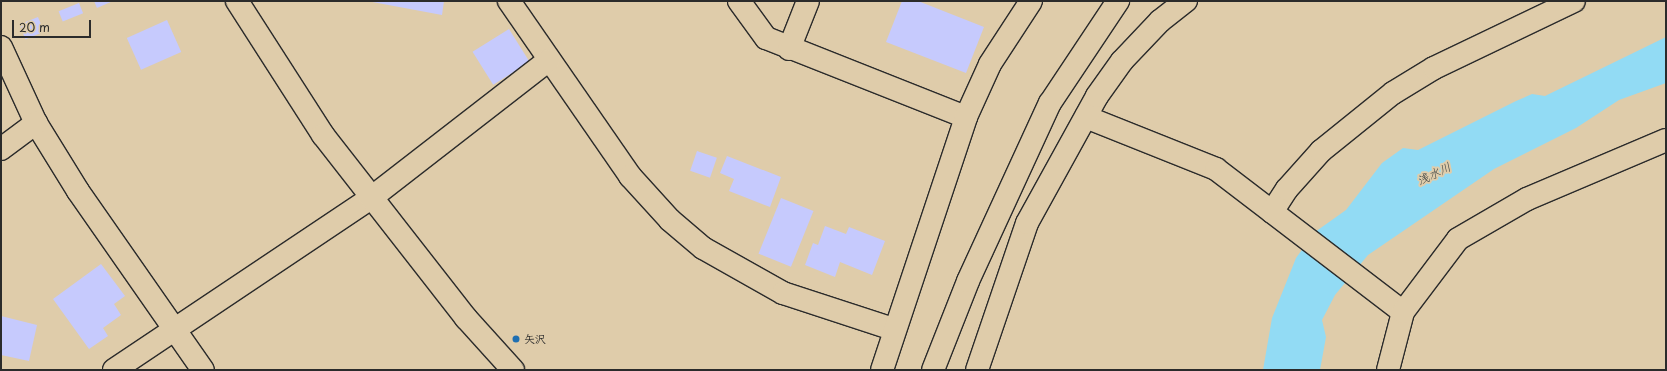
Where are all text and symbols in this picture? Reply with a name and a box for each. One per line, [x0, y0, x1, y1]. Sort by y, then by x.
scale bar [14, 12, 93, 38]
text: 20 m [19, 18, 50, 36]
water label: 浅水川 [1415, 160, 1453, 188]
place label: 矢沢 [524, 332, 546, 346]
marker: 矢沢 [511, 334, 521, 344]

